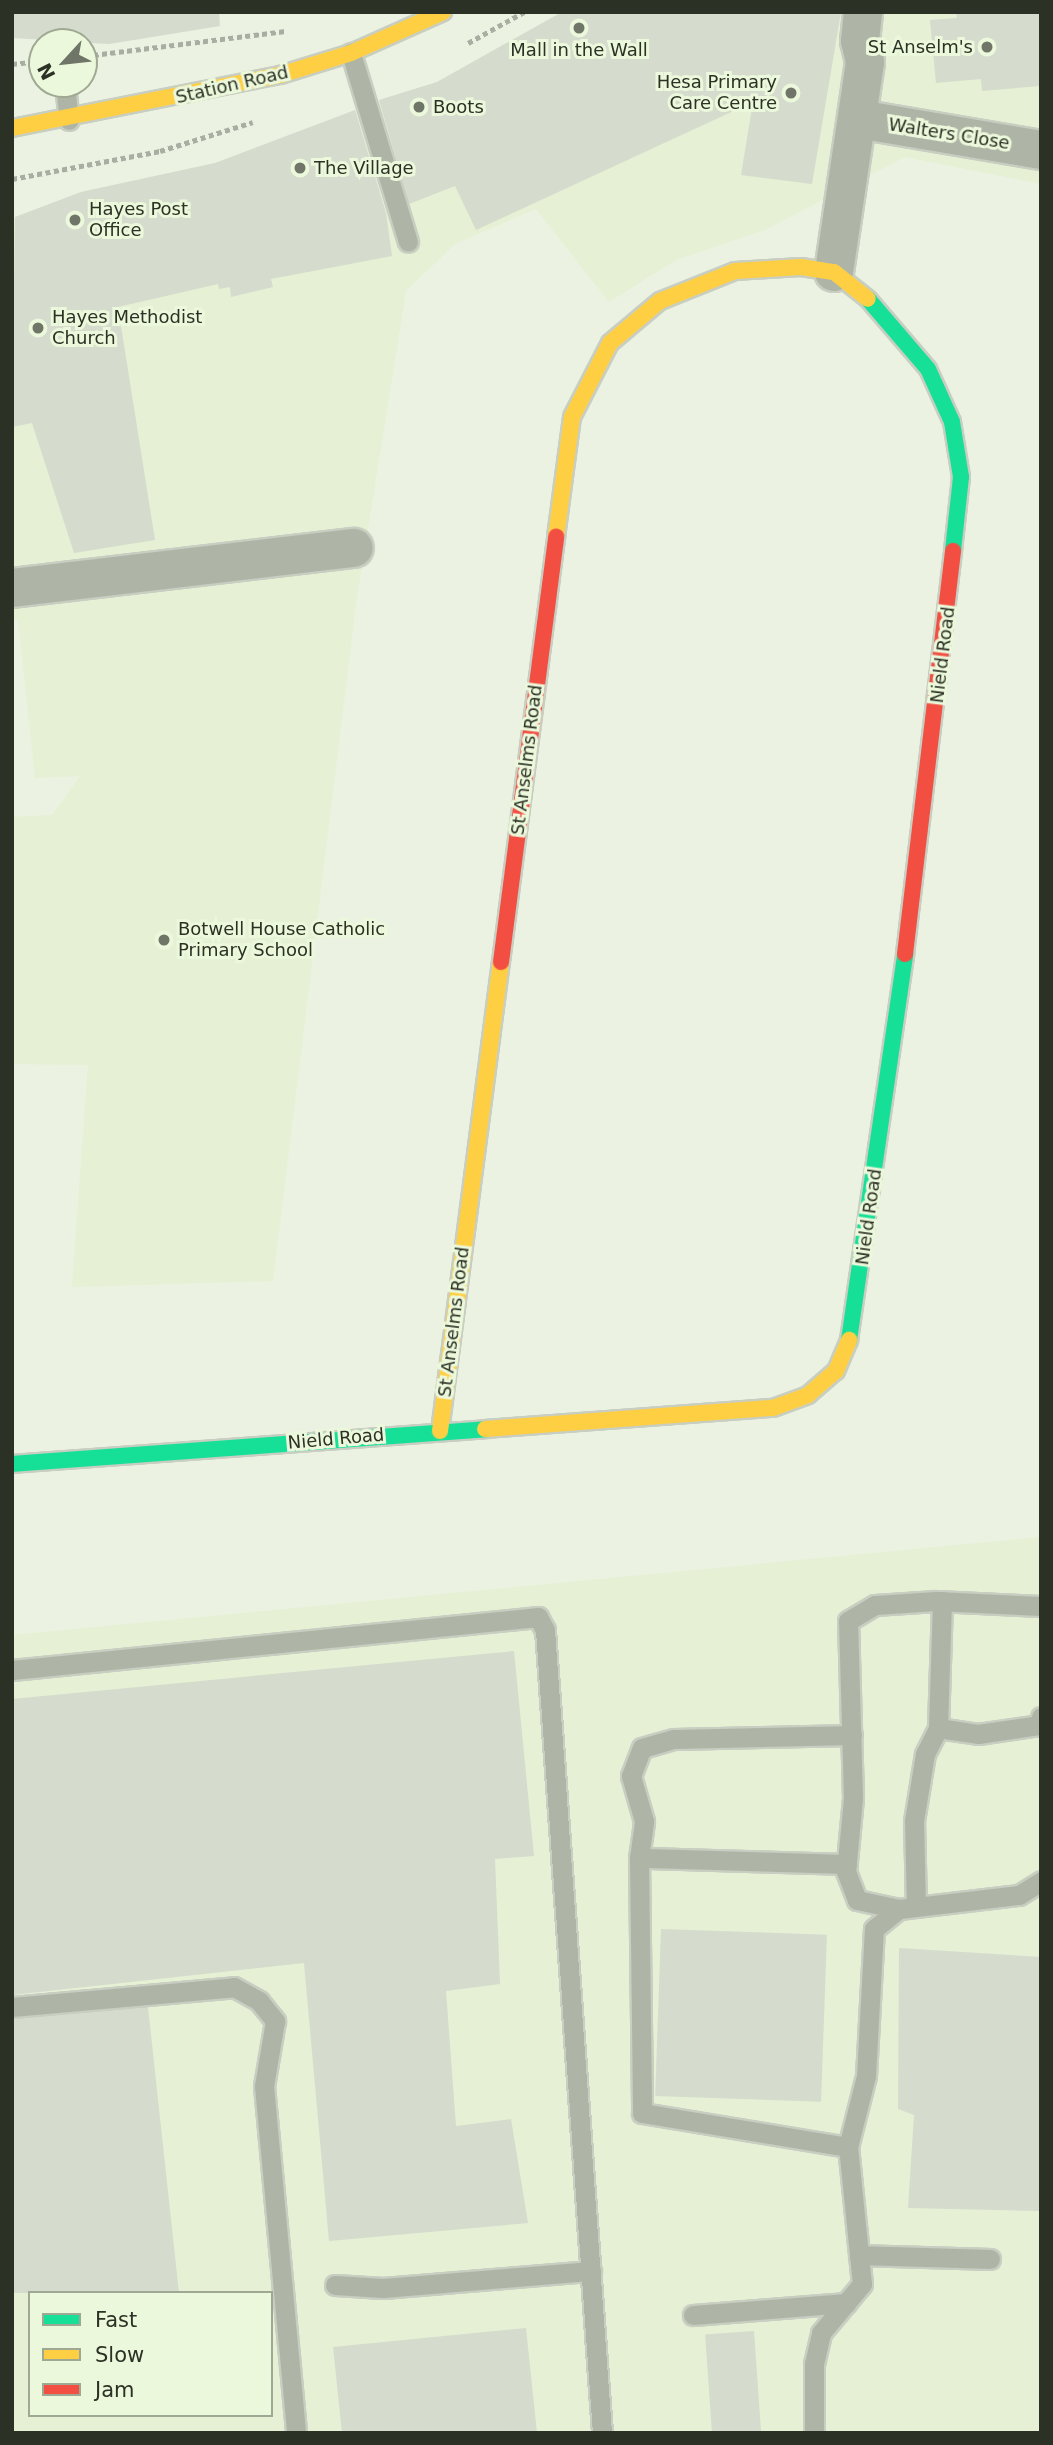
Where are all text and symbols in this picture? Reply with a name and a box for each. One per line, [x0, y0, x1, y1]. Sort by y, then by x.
marker: Mall in the Wall [571, 20, 587, 36]
north arrow [28, 28, 98, 98]
place label: St Anselm's [868, 36, 973, 58]
place label: Mall in the Wall [510, 39, 648, 61]
marker: St Anselm's [979, 39, 995, 55]
text: N [33, 60, 59, 84]
street label: Station Road [174, 62, 290, 108]
place label: Hesa Primary Care Centre [657, 72, 777, 114]
marker: Hesa Primary Care Centre [783, 85, 799, 101]
place label: Boots [433, 96, 484, 118]
marker: Boots [411, 99, 427, 115]
street label: Walters Close [887, 114, 1011, 154]
place label: The Village [314, 157, 414, 179]
marker: The Village [292, 160, 308, 176]
place label: Hayes Post Office [89, 199, 188, 242]
marker: Hayes Post Office [67, 212, 83, 228]
place label: Hayes Methodist Church [52, 307, 202, 350]
marker: Hayes Methodist Church [30, 320, 46, 336]
street label: Nield Road [926, 606, 960, 704]
street label: St Anselms Road [507, 684, 547, 836]
place label: Botwell House Catholic Primary School [178, 919, 385, 962]
marker: Botwell House Catholic Primary School [156, 932, 172, 948]
street label: Nield Road [852, 1168, 886, 1266]
street label: St Anselms Road [434, 1246, 474, 1398]
street label: Nield Road [287, 1424, 385, 1454]
legend [28, 2291, 273, 2417]
text: Fast [95, 2308, 137, 2332]
text: Slow [95, 2343, 144, 2367]
text: Jam [95, 2378, 135, 2402]

